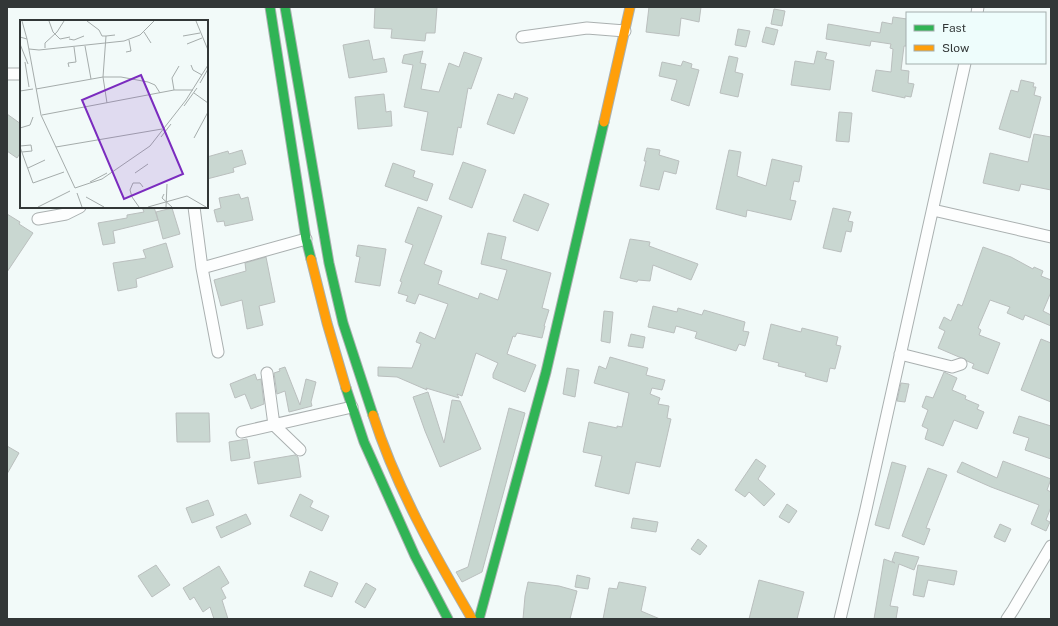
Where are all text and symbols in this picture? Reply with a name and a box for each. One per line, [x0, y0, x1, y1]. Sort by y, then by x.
legend [906, 12, 1046, 64]
inset map [20, 20, 208, 208]
text: Fast [942, 21, 967, 35]
text: Slow [942, 41, 970, 55]

